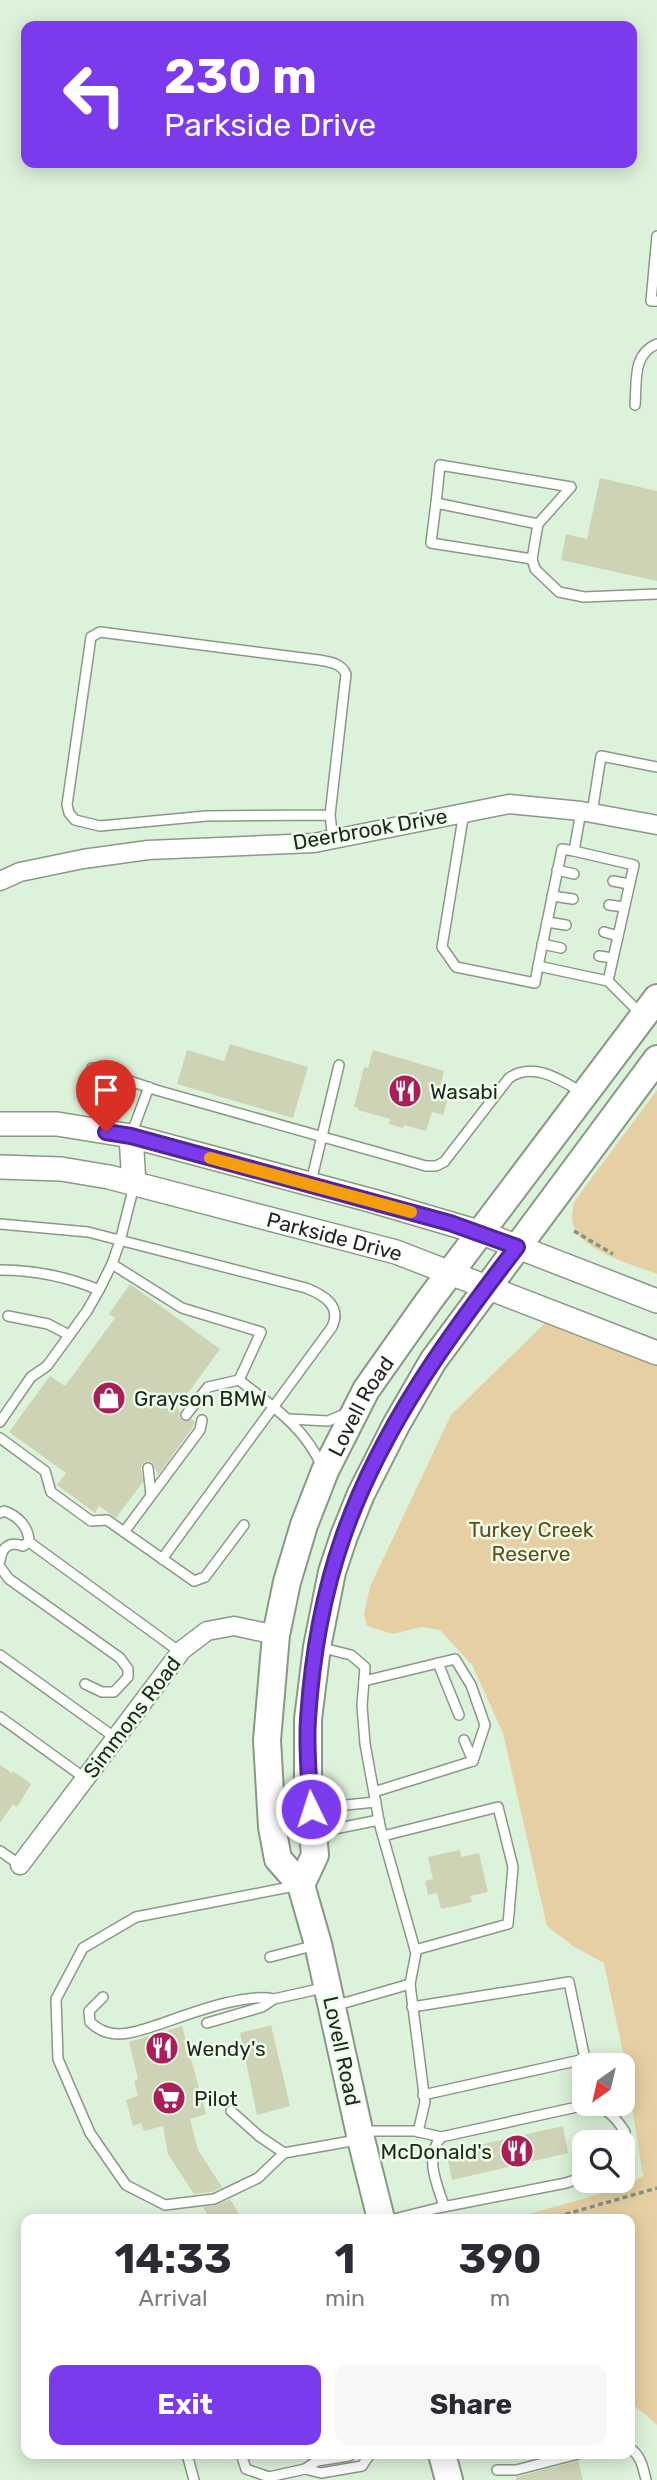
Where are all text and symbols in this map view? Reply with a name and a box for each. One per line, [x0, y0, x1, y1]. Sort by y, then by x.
text: 230 m [164, 47, 317, 105]
icon: left [49, 49, 140, 140]
text: Parkside Drive [164, 106, 376, 144]
street label: Deerbrook Drive [291, 803, 449, 855]
pin [76, 1060, 136, 1132]
icon: arrive [87, 1071, 125, 1109]
restaurant icon: Wasabi [386, 1072, 424, 1110]
place label: Wasabi [430, 1079, 498, 1104]
street label: Parkside Drive [264, 1206, 406, 1266]
street label: Lovell Road [322, 1351, 399, 1460]
shop icon: Grayson BMW [90, 1379, 128, 1417]
place label: Grayson BMW [134, 1386, 267, 1411]
park label: Turkey Creek Reserve [468, 1517, 594, 1566]
street label: Simmons Road [78, 1651, 186, 1783]
position arrow [274, 1772, 348, 1846]
street label: Lovell Road [318, 1994, 366, 2108]
restaurant icon: Wendy's [143, 2029, 181, 2067]
place label: Wendy's [186, 2036, 266, 2061]
north arrow [572, 2053, 635, 2116]
map controls [572, 2053, 635, 2193]
supermarket icon: Pilot [150, 2079, 188, 2117]
place label: Pilot [194, 2086, 238, 2111]
button: search [572, 2130, 635, 2193]
restaurant icon: McDonald's [498, 2132, 536, 2170]
place label: McDonald's [380, 2139, 492, 2164]
text: 14:33 [114, 2234, 232, 2284]
text: 1 [335, 2234, 355, 2284]
text: 390 [458, 2234, 542, 2284]
text: Arrival [139, 2284, 208, 2312]
text: min [325, 2284, 365, 2312]
text: m [490, 2284, 510, 2312]
button: Exit [49, 2365, 321, 2445]
button: Share [335, 2365, 607, 2445]

